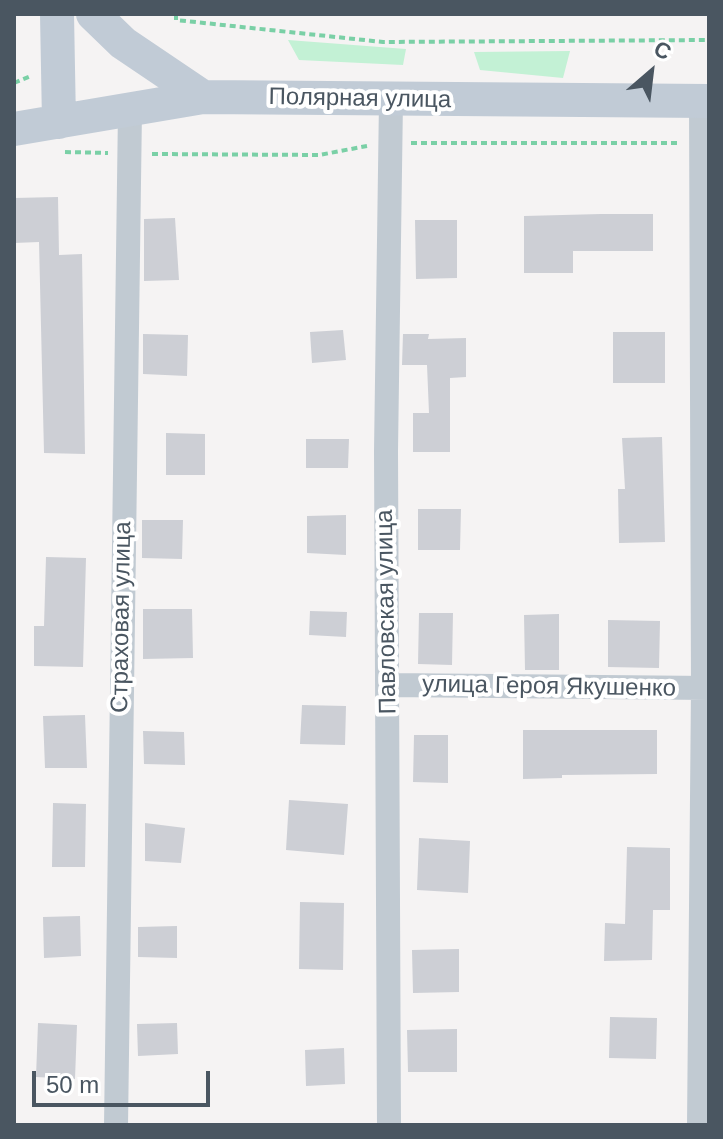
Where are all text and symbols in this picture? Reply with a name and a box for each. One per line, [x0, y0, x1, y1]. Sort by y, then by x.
north arrow [611, 32, 691, 112]
text: С [650, 36, 675, 65]
street label: Полярная улица [268, 83, 452, 115]
street label: Павловская улица [371, 509, 403, 715]
street label: Страховая улица [106, 521, 138, 713]
street label: улица Героя Якушенко [422, 670, 676, 704]
scale bar [36, 1055, 214, 1105]
text: 50 m [46, 1071, 99, 1098]

